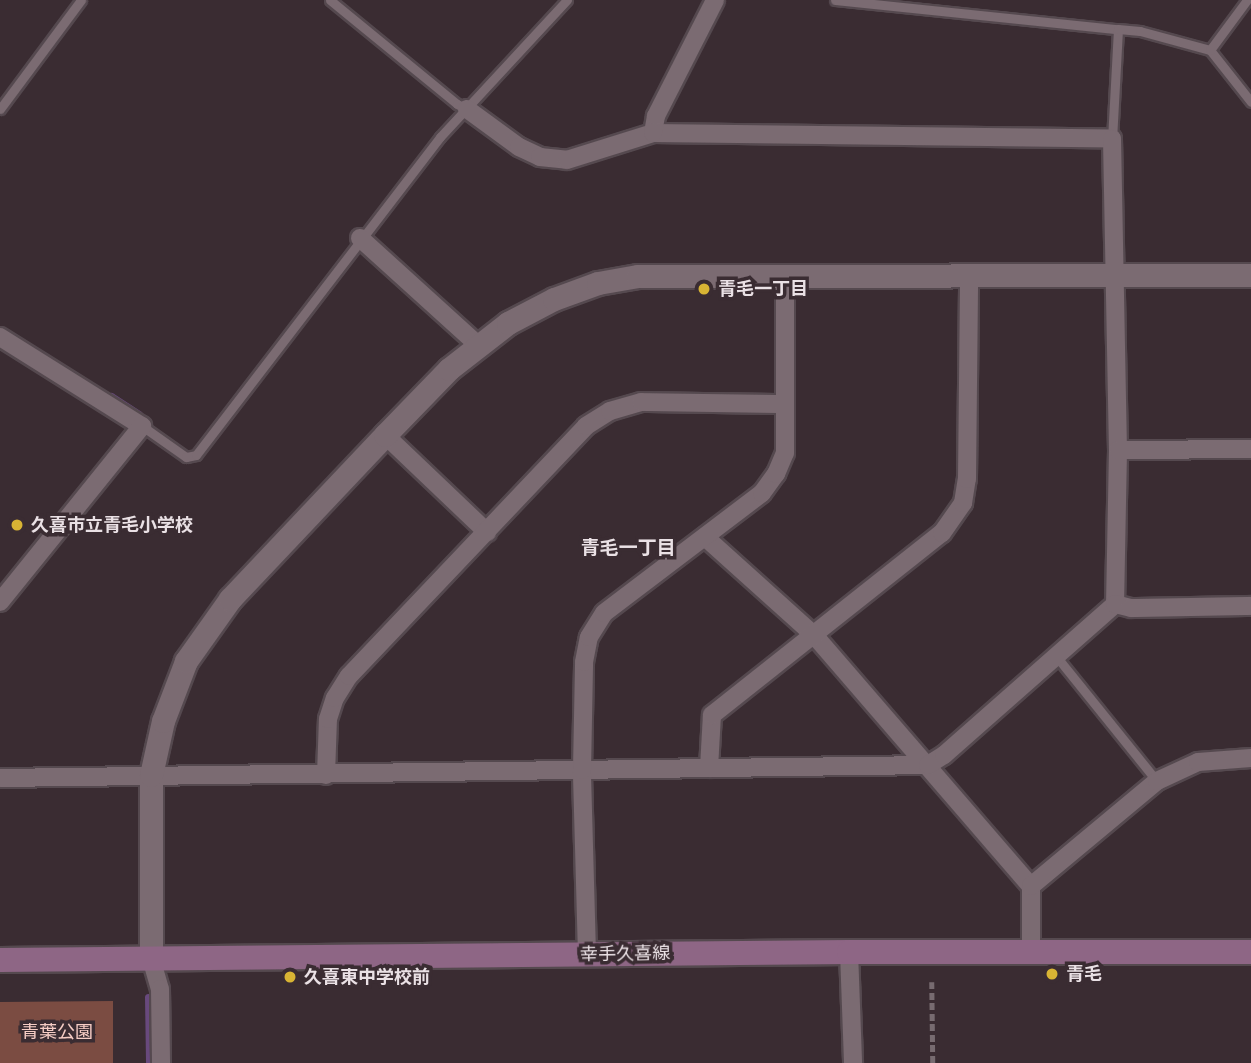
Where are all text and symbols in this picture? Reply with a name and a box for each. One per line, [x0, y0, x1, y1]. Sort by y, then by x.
place label: 青毛一丁目 [718, 278, 808, 300]
marker: 青毛一丁目 [696, 281, 712, 297]
place label: 久喜市立青毛小学校 [31, 514, 193, 536]
marker: 久喜市立青毛小学校 [9, 517, 25, 533]
district label: 青毛一丁目 [581, 537, 675, 559]
street label: 幸手久喜線 [580, 942, 670, 966]
place label: 青毛 [1066, 963, 1102, 985]
place label: 久喜東中学校前 [304, 966, 430, 988]
marker: 青毛 [1044, 966, 1060, 982]
marker: 久喜東中学校前 [282, 969, 298, 985]
park label: 青葉公園 [21, 1021, 93, 1043]

